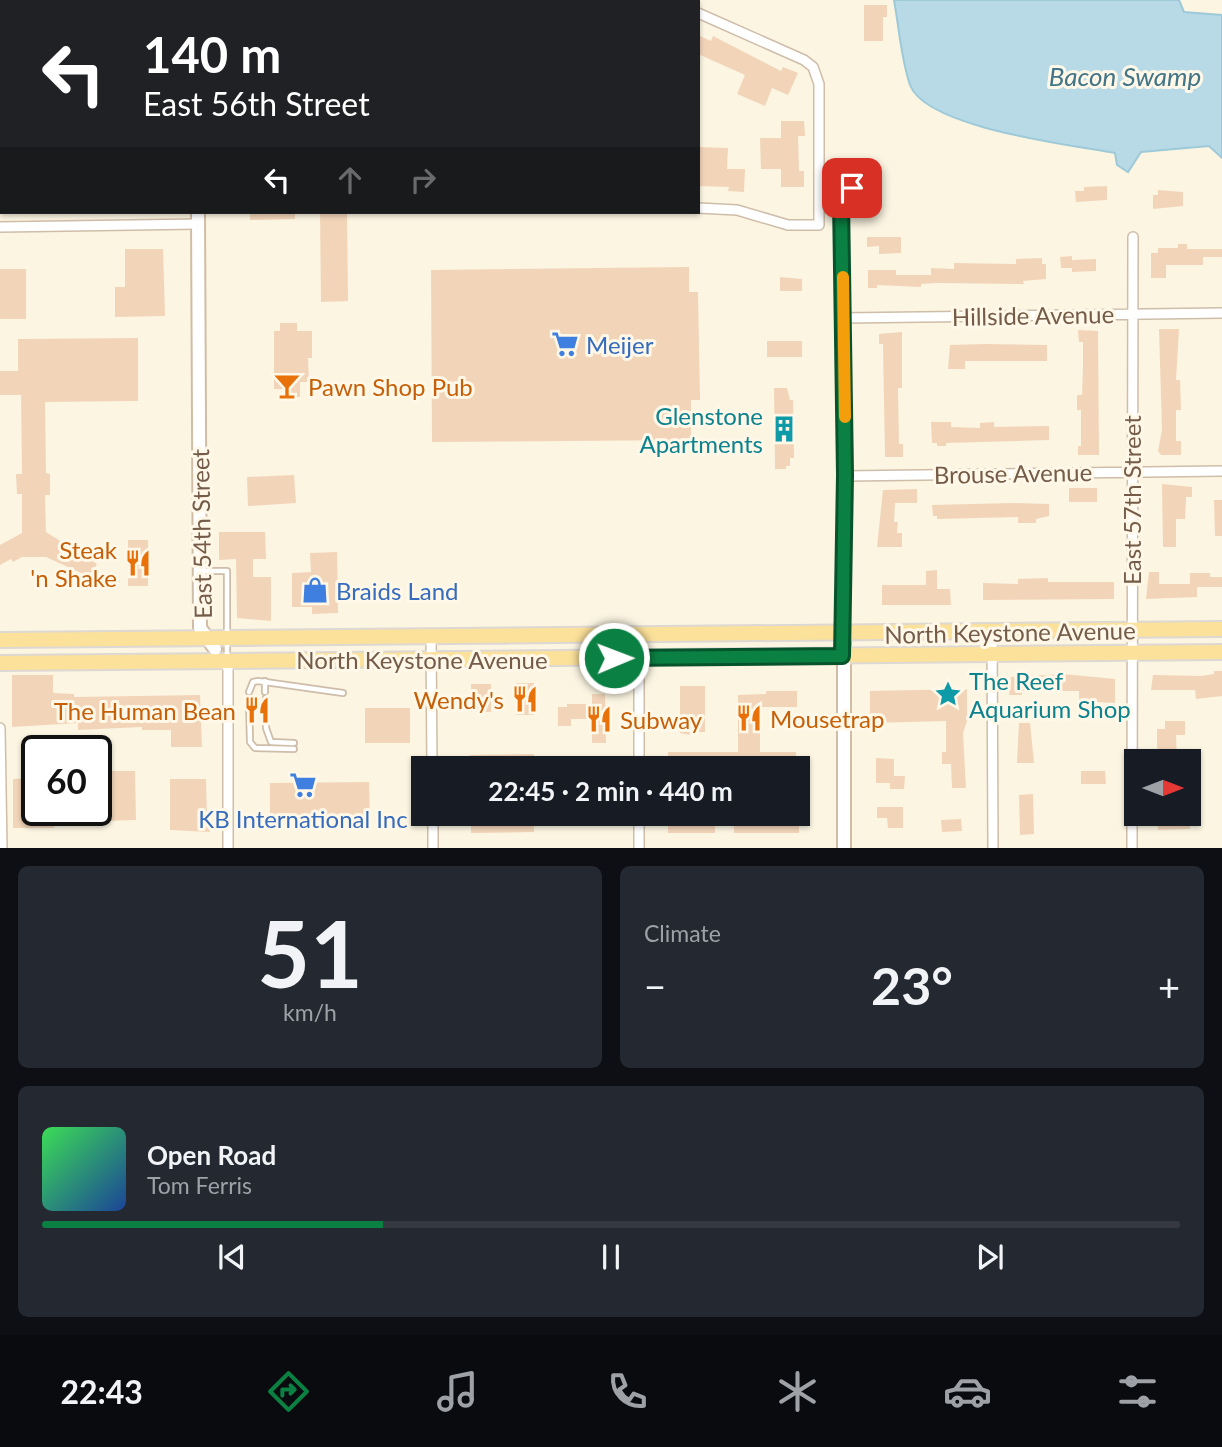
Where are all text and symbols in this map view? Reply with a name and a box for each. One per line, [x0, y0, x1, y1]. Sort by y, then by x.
text: 140 m [143, 25, 281, 83]
icon: left [28, 28, 119, 119]
water label: Bacon Swamp [1049, 60, 1201, 92]
text: East 56th Street [143, 84, 370, 123]
pin [822, 158, 882, 218]
icon: left [258, 161, 296, 199]
icon: ahead [331, 161, 369, 199]
icon: right [404, 161, 442, 199]
icon: arrive [833, 169, 871, 207]
street label: Hillside Avenue [952, 299, 1114, 331]
supermarket icon: Meijer [550, 329, 580, 359]
place label: Meijer [586, 330, 654, 359]
bar icon: Pawn Shop Pub [272, 371, 302, 401]
place label: Pawn Shop Pub [308, 372, 473, 401]
place label: Glenstone Apartments [639, 401, 763, 458]
building icon: Glenstone Apartments [769, 414, 799, 444]
street label: East 57th Street [1117, 415, 1146, 585]
street label: East 54th Street [185, 448, 217, 619]
street label: Brouse Avenue [934, 457, 1092, 489]
place label: Steak 'n Shake [30, 535, 118, 592]
restaurant icon: Steak 'n Shake [123, 548, 153, 578]
shop icon: Braids Land [300, 575, 330, 605]
place label: Braids Land [336, 576, 459, 605]
street label: North Keystone Avenue [884, 615, 1136, 649]
position arrow [577, 621, 651, 695]
street label: North Keystone Avenue [296, 645, 548, 674]
place label: The Reef Aquarium Shop [969, 666, 1131, 723]
place icon: The Reef Aquarium Shop [933, 679, 963, 709]
restaurant icon: Wendy's [510, 684, 540, 714]
place label: Wendy's [414, 685, 504, 714]
restaurant icon: The Human Bean [242, 695, 272, 725]
place label: The Human Bean [54, 696, 236, 725]
restaurant icon: Mousetrap [734, 703, 764, 733]
restaurant icon: Subway [584, 704, 614, 734]
place label: Mousetrap [770, 704, 884, 733]
place label: Subway [620, 705, 703, 734]
speed limit sign: 60 [21, 735, 112, 826]
north arrow [1124, 749, 1200, 826]
map controls [1124, 749, 1201, 826]
supermarket icon: KB International Inc [288, 770, 318, 800]
text: 22:45 · 2 min · 440 m [488, 775, 733, 807]
place label: KB International Inc [198, 804, 408, 833]
text: 51 [257, 898, 363, 1007]
text: Climate [644, 919, 721, 947]
text: 23° [871, 954, 953, 1016]
text: − [644, 963, 666, 1009]
text: + [1158, 963, 1180, 1009]
text: km/h [283, 998, 337, 1026]
text: Open Road [147, 1139, 276, 1171]
text: Tom Ferris [147, 1171, 252, 1199]
icon: previous [213, 1238, 251, 1276]
icon: pause [592, 1238, 630, 1276]
icon: next [971, 1238, 1009, 1276]
icon: directions [264, 1367, 313, 1416]
icon: music [433, 1367, 482, 1416]
icon: phone [603, 1367, 652, 1416]
icon: climate [773, 1367, 822, 1416]
icon: car [943, 1367, 992, 1416]
icon: filters [1113, 1367, 1162, 1416]
text: 22:43 [60, 1372, 143, 1411]

